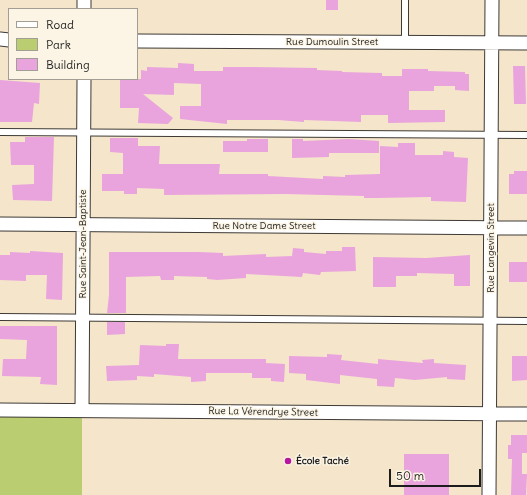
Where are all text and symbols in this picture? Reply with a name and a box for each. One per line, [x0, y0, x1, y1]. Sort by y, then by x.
legend [8, 8, 138, 80]
text: Road [46, 17, 74, 32]
street label: Rue Dumoulin Street [286, 36, 378, 48]
text: Park [46, 37, 71, 52]
text: Building [46, 57, 90, 72]
street label: Rue Saint-Jean-Baptiste [77, 190, 89, 298]
street label: Rue Langevin Street [485, 203, 497, 293]
street label: Rue Notre Dame Street [212, 220, 316, 232]
street label: Rue La Vérendrye Street [208, 405, 318, 419]
place label: École Taché [296, 455, 349, 467]
marker: École Taché [283, 456, 293, 466]
scale bar [391, 461, 483, 487]
text: 50 m [396, 468, 424, 483]

